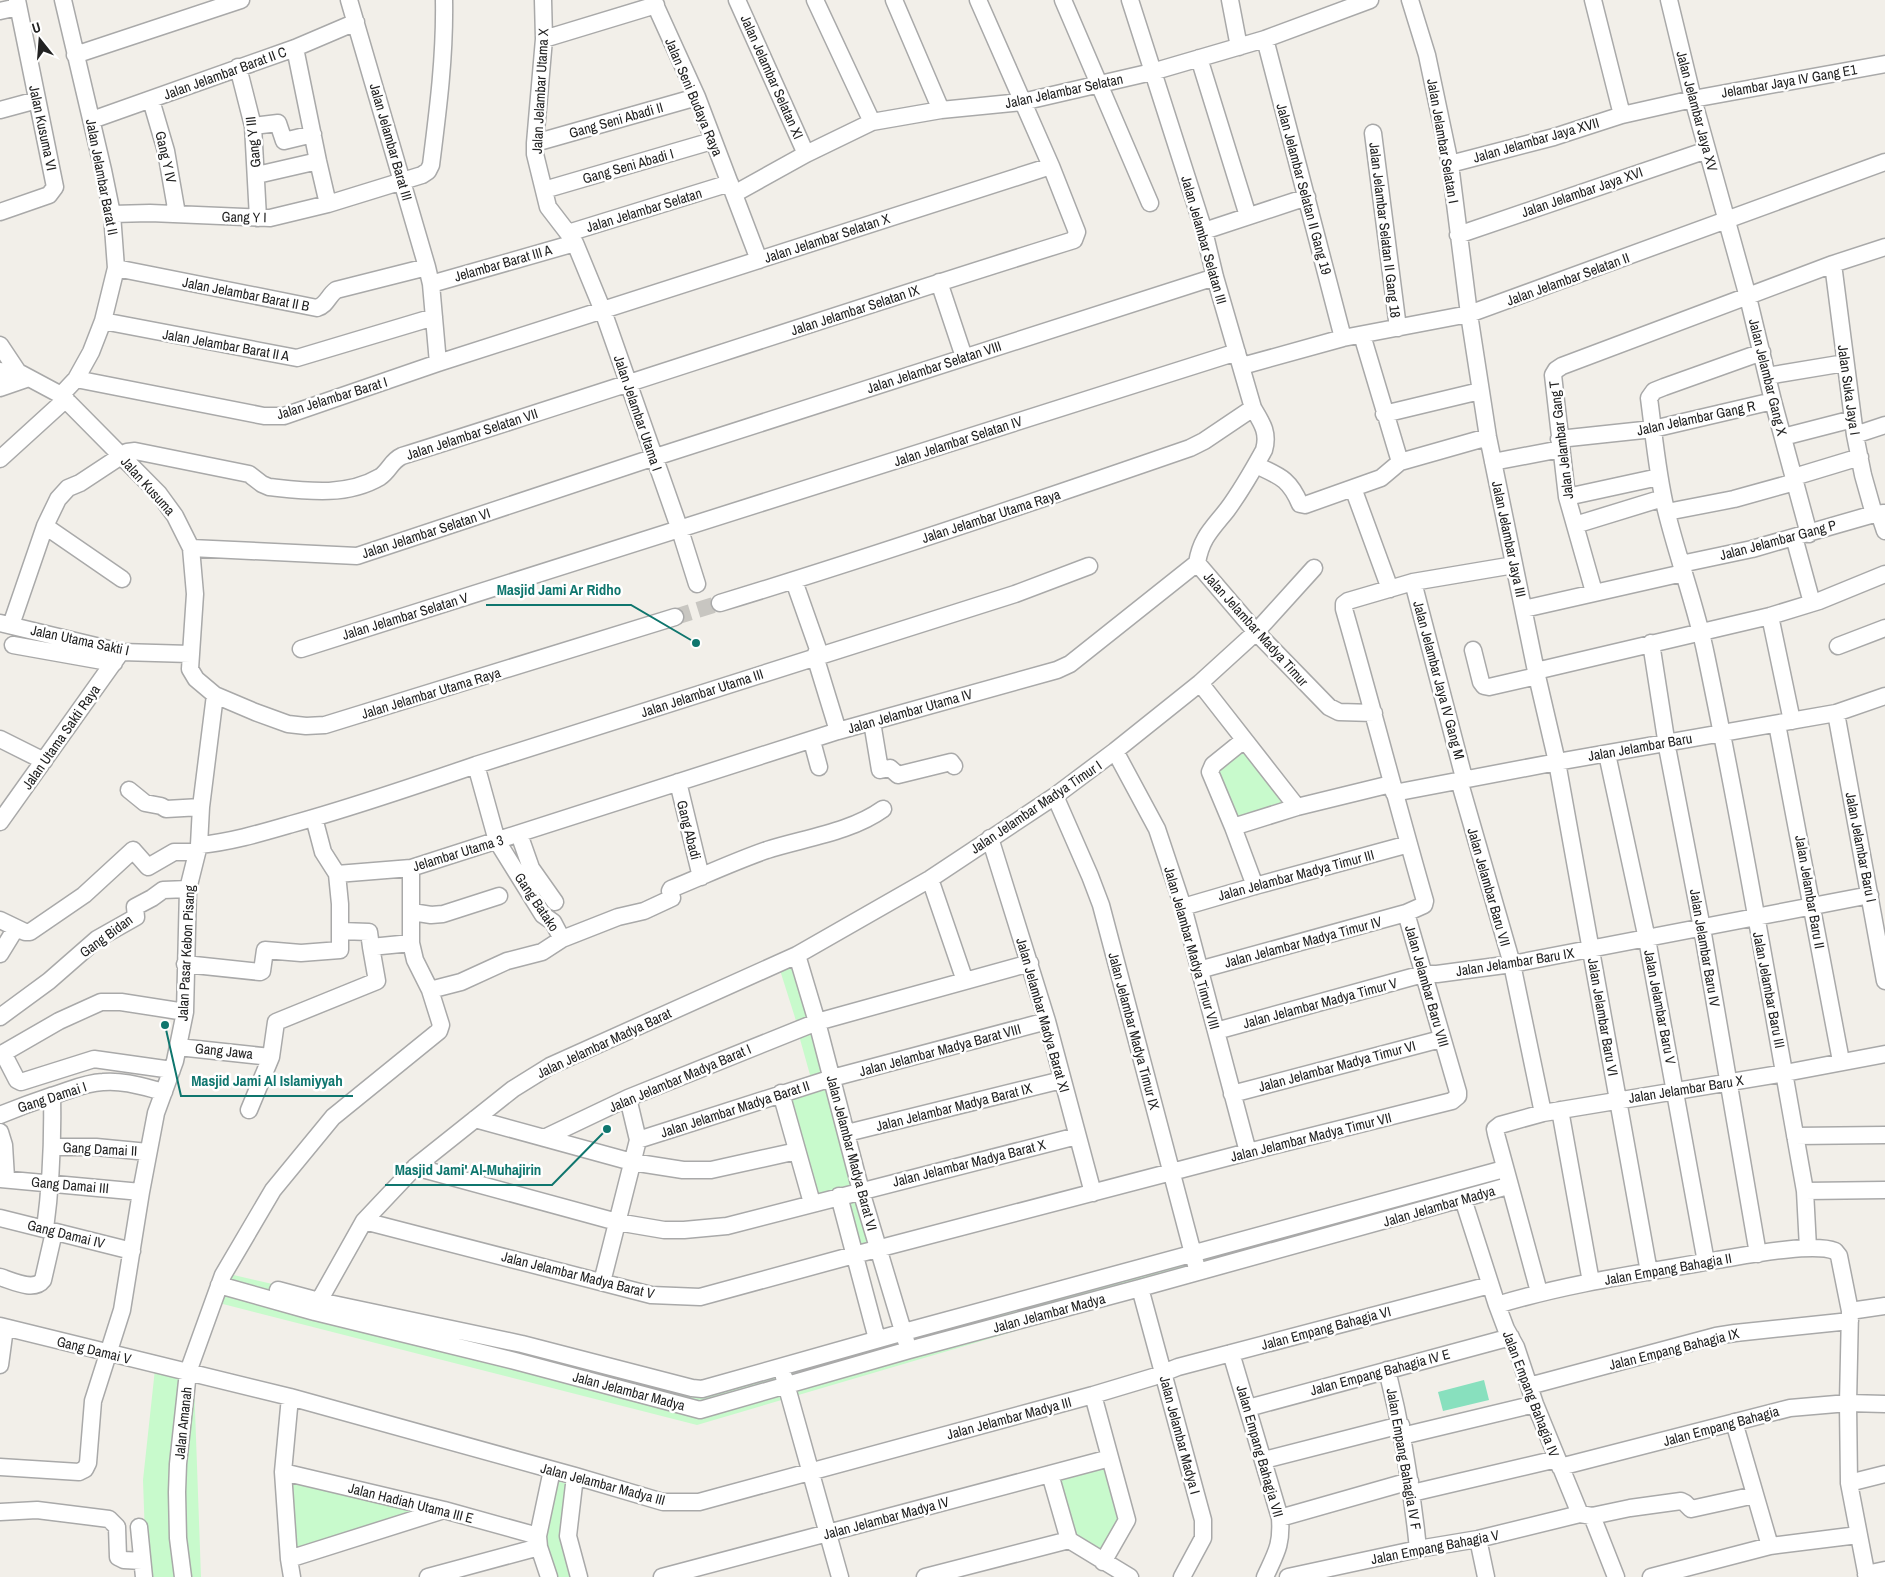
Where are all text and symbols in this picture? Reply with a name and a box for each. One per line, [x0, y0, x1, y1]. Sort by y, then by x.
street label: Jalan Jelambar Selatan XI [737, 12, 807, 142]
north arrow [15, 15, 65, 65]
text: U [30, 18, 43, 37]
street label: Jalan Jelambar Utama X [528, 27, 552, 154]
street label: Jalan Seni Budaya Raya [661, 35, 727, 159]
street label: Jalan Jelambar Barat II C [161, 42, 289, 104]
street label: Jalan Jelambar Jaya XV [1672, 49, 1722, 173]
street label: Jelambar Jaya IV Gang E1 [1720, 60, 1859, 102]
street label: Jalan Jelambar Selatan [1003, 70, 1125, 112]
street label: Jalan Jelambar Selatan I [1423, 77, 1463, 205]
street label: Jalan Jelambar Barat III [366, 81, 416, 203]
street label: Jalan Kusuma VI [25, 84, 61, 172]
street label: Gang Seni Abadi II [567, 98, 665, 142]
street label: Jalan Jelambar Selatan II Gang 19 [1272, 101, 1336, 277]
street label: Jalan Jelambar Jaya XVII [1471, 113, 1601, 167]
street label: Gang Y III [241, 116, 265, 168]
street label: Jalan Jelambar Barat II [82, 117, 122, 237]
street label: Gang Y IV [151, 129, 181, 185]
street label: Jalan Jelambar Selatan II Gang 18 [1365, 141, 1405, 319]
street label: Gang Seni Abadi I [580, 144, 676, 188]
street label: Jalan Jelambar Jaya XVI [1519, 163, 1645, 221]
street label: Jalan Jelambar Selatan III [1177, 174, 1231, 306]
street label: Jalan Jelambar Selatan [584, 184, 704, 236]
street label: Gang Y I [221, 208, 267, 226]
street label: Jalan Jelambar Selatan X [762, 209, 892, 267]
street label: Jelambar Barat III A [452, 240, 554, 286]
street label: Jalan Jelambar Selatan II [1504, 248, 1632, 310]
street label: Jalan Jelambar Barat II B [181, 273, 311, 315]
street label: Jalan Jelambar Selatan IX [788, 281, 922, 339]
street label: Jalan Jelambar Gang X [1745, 317, 1791, 438]
street label: Jalan Jelambar Barat II A [161, 325, 291, 365]
street label: Jalan Jelambar Selatan VIII [864, 337, 1004, 397]
street label: Jalan Suka Jaya I [1834, 344, 1864, 436]
street label: Jalan Jelambar Utama I [610, 353, 666, 473]
street label: Jalan Jelambar Barat I [274, 373, 390, 423]
street label: Jalan Jelambar Gang T [1545, 380, 1577, 500]
street label: Jalan Jelambar Gang R [1635, 397, 1757, 439]
street label: Jalan Jelambar Selatan VII [404, 404, 540, 464]
street label: Jalan Jelambar Selatan IV [891, 412, 1025, 470]
street label: Jalan Kusuma [117, 453, 179, 520]
street label: Jalan Jelambar Jaya III [1488, 479, 1530, 599]
street label: Jalan Jelambar Utama Raya [919, 485, 1063, 547]
street label: Jalan Jelambar Selatan VI [359, 504, 493, 562]
street label: Jalan Jelambar Gang P [1718, 516, 1839, 564]
street label: Jalan Jelambar Madya Timur [1200, 568, 1312, 690]
callout: Masjid Jami Ar Ridho [486, 575, 631, 605]
text: Masjid Jami Ar Ridho [497, 579, 621, 600]
street label: Jalan Jelambar Selatan V [340, 588, 471, 644]
street label: Jalan Jelambar Jaya IV Gang M [1409, 599, 1469, 761]
street label: Jalan Utama Sakti I [29, 621, 131, 659]
street label: Jalan Jelambar Utama Raya [359, 663, 503, 723]
street label: Jalan Jelambar Utama III [639, 665, 765, 721]
street label: Jalan Utama Sakti Raya [18, 681, 104, 793]
street label: Jalan Jelambar Utama IV [846, 684, 975, 737]
street label: Jalan Jelambar Baru [1587, 729, 1693, 765]
street label: Jalan Jelambar Madya Timur I [967, 756, 1105, 858]
street label: Jalan Jelambar Baru I [1842, 790, 1880, 904]
street label: Gang Abadi [673, 798, 705, 862]
street label: Jalan Jelambar Baru VII [1463, 826, 1515, 948]
street label: Jelambar Utama 3 [411, 831, 505, 875]
street label: Jalan Jelambar Baru II [1791, 834, 1829, 950]
street label: Jalan Jelambar Madya Timur III [1216, 845, 1376, 905]
street label: Jalan Jelambar Madya Timur VIII [1160, 864, 1224, 1032]
street label: Gang Batako [511, 869, 563, 935]
street label: Jalan Pasar Kebon Pisang [173, 884, 199, 1021]
street label: Jalan Jelambar Baru IV [1686, 888, 1724, 1009]
street label: Gang Bidan [76, 911, 136, 961]
street label: Jalan Jelambar Madya Timur IV [1222, 912, 1384, 972]
street label: Jalan Jelambar Baru VIII [1401, 923, 1453, 1049]
street label: Jalan Jelambar Baru III [1749, 930, 1789, 1050]
street label: Jalan Jelambar Madya Barat XI [1012, 936, 1074, 1094]
street label: Jalan Jelambar Baru IX [1455, 944, 1576, 980]
street label: Jalan Jelambar Baru V [1640, 948, 1680, 1066]
street label: Jalan Jelambar Madya Timur IX [1104, 950, 1164, 1112]
street label: Jalan Jelambar Baru VI [1584, 957, 1622, 1077]
street label: Jalan Jelambar Madya Timur V [1241, 974, 1399, 1032]
street label: Jalan Jelambar Madya Barat [534, 1004, 674, 1082]
street label: Jalan Jelambar Madya Barat VIII [857, 1020, 1023, 1080]
street label: Jalan Jelambar Madya Timur VI [1256, 1036, 1418, 1096]
street label: Gang Jawa [194, 1039, 254, 1063]
street label: Jalan Jelambar Madya Barat I [606, 1040, 754, 1116]
callout: Masjid Jami Al Islamiyyah [181, 1066, 353, 1096]
text: Masjid Jami Al Islamiyyah [191, 1070, 343, 1091]
street label: Jalan Jelambar Baru X [1627, 1071, 1745, 1107]
street label: Jalan Jelambar Madya Barat VI [823, 1073, 881, 1233]
street label: Jalan Jelambar Madya Barat II [658, 1076, 812, 1142]
street label: Gang Damai I [15, 1077, 89, 1117]
street label: Jalan Jelambar Madya Barat IX [874, 1079, 1034, 1135]
street label: Jalan Jelambar Madya Timur VII [1229, 1108, 1393, 1166]
street label: Jalan Jelambar Madya Barat X [891, 1135, 1048, 1191]
street label: Gang Damai II [62, 1138, 138, 1160]
callout: Masjid Jami' Al-Muhajirin [385, 1155, 552, 1185]
text: Masjid Jami' Al-Muhajirin [395, 1159, 541, 1180]
street label: Gang Damai III [30, 1173, 110, 1197]
street label: Jalan Jelambar Madya [1381, 1181, 1498, 1231]
street label: Gang Damai IV [25, 1216, 107, 1252]
street label: Jalan Jelambar Madya Barat V [500, 1247, 657, 1303]
street label: Jalan Empang Bahagia II [1603, 1249, 1733, 1289]
street label: Jalan Jelambar Madya [991, 1289, 1108, 1337]
street label: Jalan Empang Bahagia VI [1259, 1302, 1393, 1354]
street label: Jalan Empang Bahagia IX [1607, 1324, 1741, 1374]
street label: Jalan Empang Bahagia IV [1499, 1329, 1563, 1460]
street label: Gang Damai V [55, 1332, 133, 1368]
street label: Jalan Empang Bahagia IV E [1308, 1345, 1452, 1399]
street label: Jalan Jelambar Madya [571, 1367, 688, 1415]
street label: Jalan Jelambar Madya I [1156, 1374, 1204, 1496]
street label: Jalan Empang Bahagia VII [1233, 1383, 1287, 1519]
street label: Jalan Amanah [170, 1386, 196, 1460]
street label: Jalan Empang Bahagia IV F [1383, 1387, 1425, 1531]
street label: Jalan Jelambar Madya III [945, 1393, 1073, 1443]
street label: Jalan Empang Bahagia [1661, 1402, 1782, 1450]
street label: Jalan Jelambar Madya III [539, 1459, 667, 1509]
street label: Jalan Hadiah Utama III E [347, 1479, 475, 1527]
street label: Jalan Jelambar Madya IV [821, 1492, 951, 1543]
street label: Jalan Empang Bahagia V [1369, 1526, 1501, 1568]

